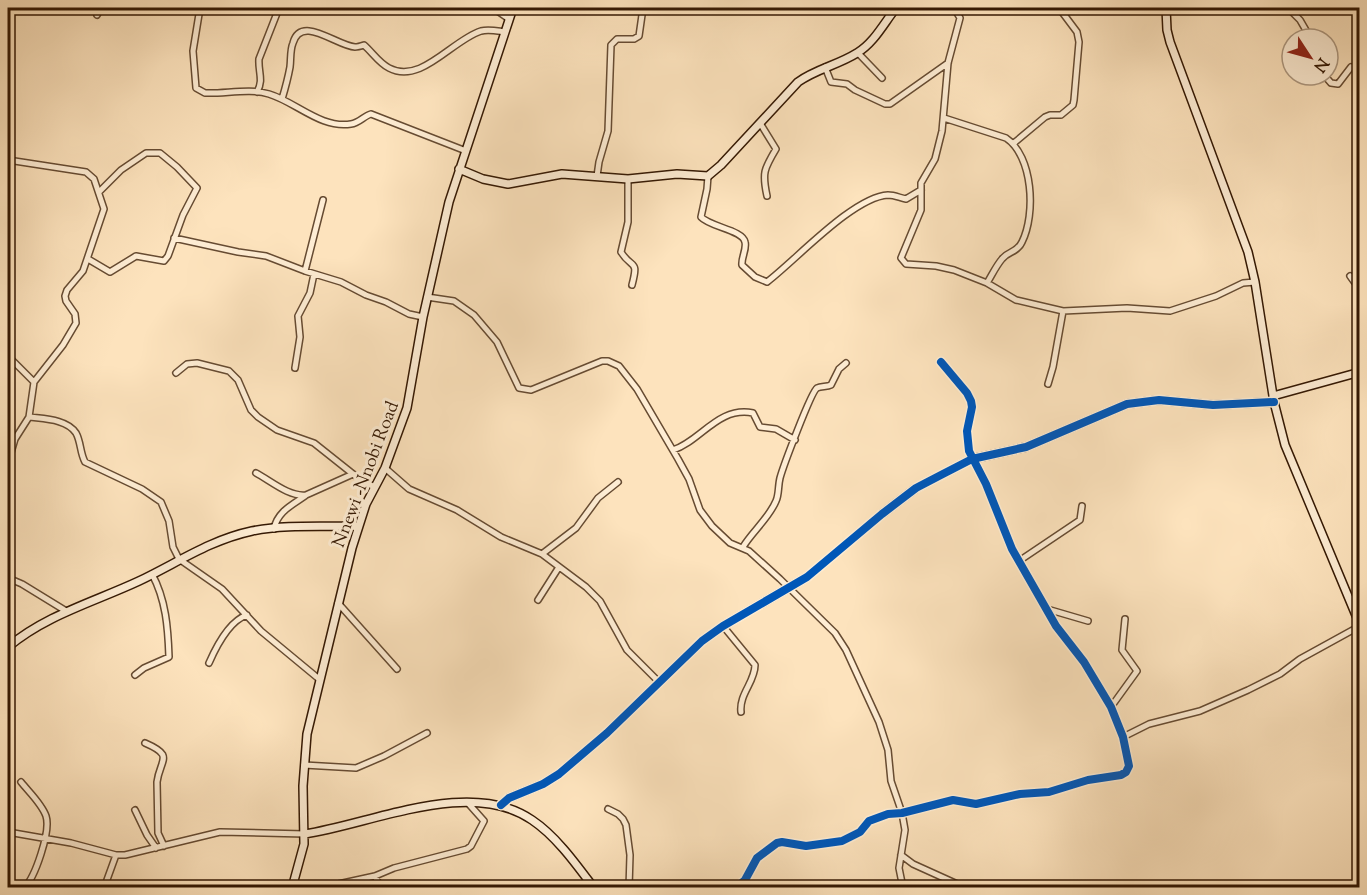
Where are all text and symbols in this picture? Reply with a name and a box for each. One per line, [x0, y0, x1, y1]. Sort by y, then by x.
north arrow [1280, 27, 1340, 87]
text: N [1307, 52, 1333, 76]
street label: Nnewi -Nnobi Road [327, 398, 407, 552]

